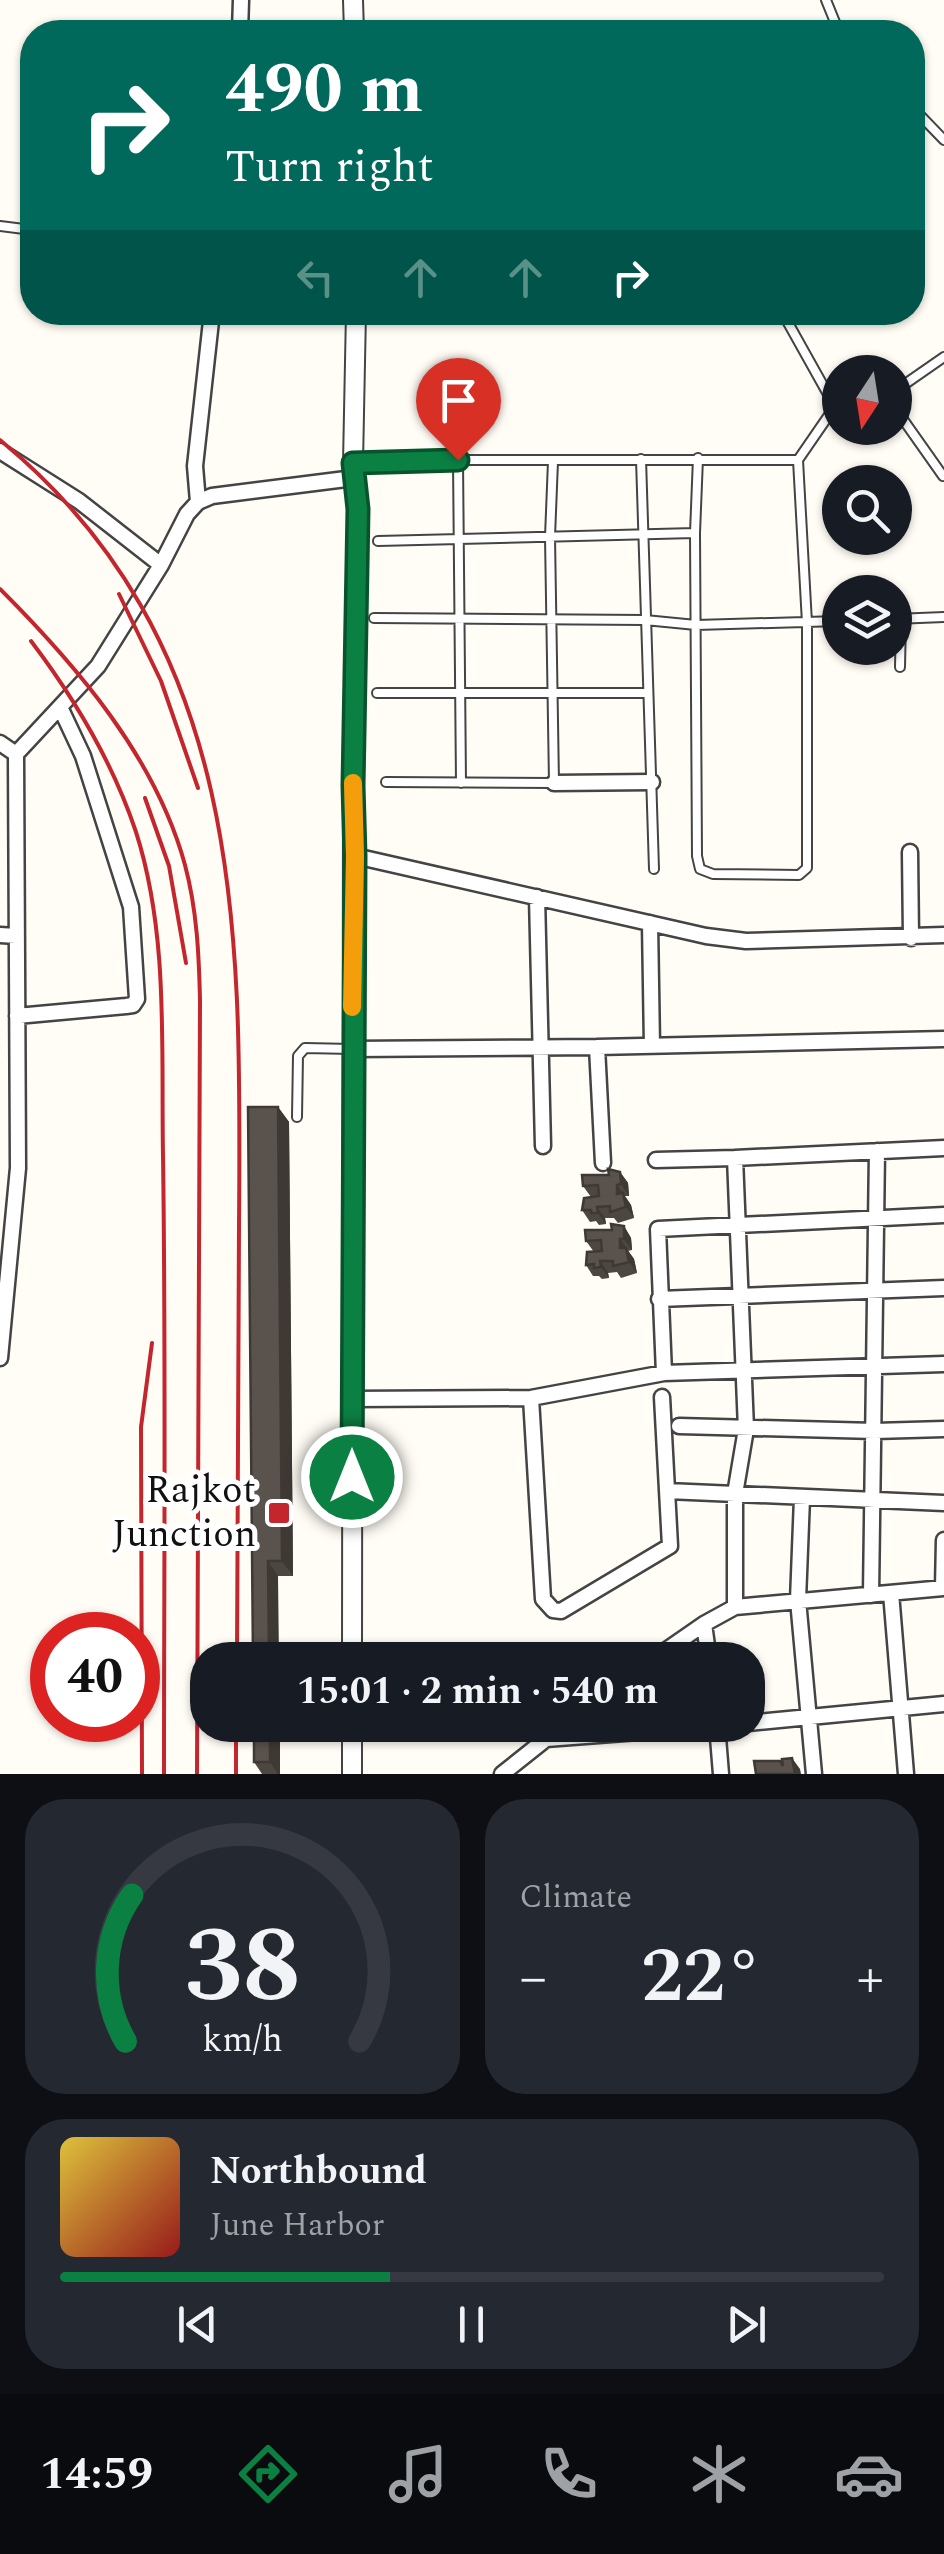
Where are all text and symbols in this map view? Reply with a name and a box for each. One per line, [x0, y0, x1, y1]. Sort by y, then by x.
text: 490 m [225, 37, 423, 143]
icon: right [60, 60, 190, 190]
text: Turn right [225, 133, 434, 202]
icon: left [288, 250, 343, 305]
icon: ahead [393, 250, 448, 305]
icon: ahead [498, 250, 553, 305]
icon: right [603, 250, 658, 305]
north arrow [822, 355, 912, 445]
map controls [822, 355, 912, 665]
pin [416, 358, 501, 461]
icon: arrive [431, 373, 486, 428]
button: search [822, 465, 912, 555]
button: layers [822, 575, 912, 665]
position arrow [300, 1425, 404, 1529]
place label: Rajkot Junction [112, 1462, 256, 1564]
marker: Rajkot Junction [266, 1500, 292, 1526]
speed limit sign: 40 [30, 1612, 160, 1742]
text: 15:01 · 2 min · 540 m [297, 1663, 658, 1721]
text: Climate [520, 1873, 632, 1922]
text: 38 [184, 1889, 301, 2047]
text: 22° [641, 1921, 763, 2035]
text: − [520, 1937, 547, 2020]
text: + [856, 1937, 884, 2020]
text: km/h [202, 2013, 282, 2068]
text: Northbound [210, 2143, 427, 2201]
text: June Harbor [210, 2201, 385, 2250]
icon: previous [170, 2297, 225, 2352]
icon: pause [444, 2297, 499, 2352]
icon: next [719, 2297, 774, 2352]
icon: directions [233, 2439, 303, 2509]
icon: music [383, 2439, 453, 2509]
icon: phone [534, 2439, 604, 2509]
icon: climate [684, 2439, 754, 2509]
icon: car [834, 2439, 904, 2509]
text: 14:59 [40, 2440, 153, 2509]

